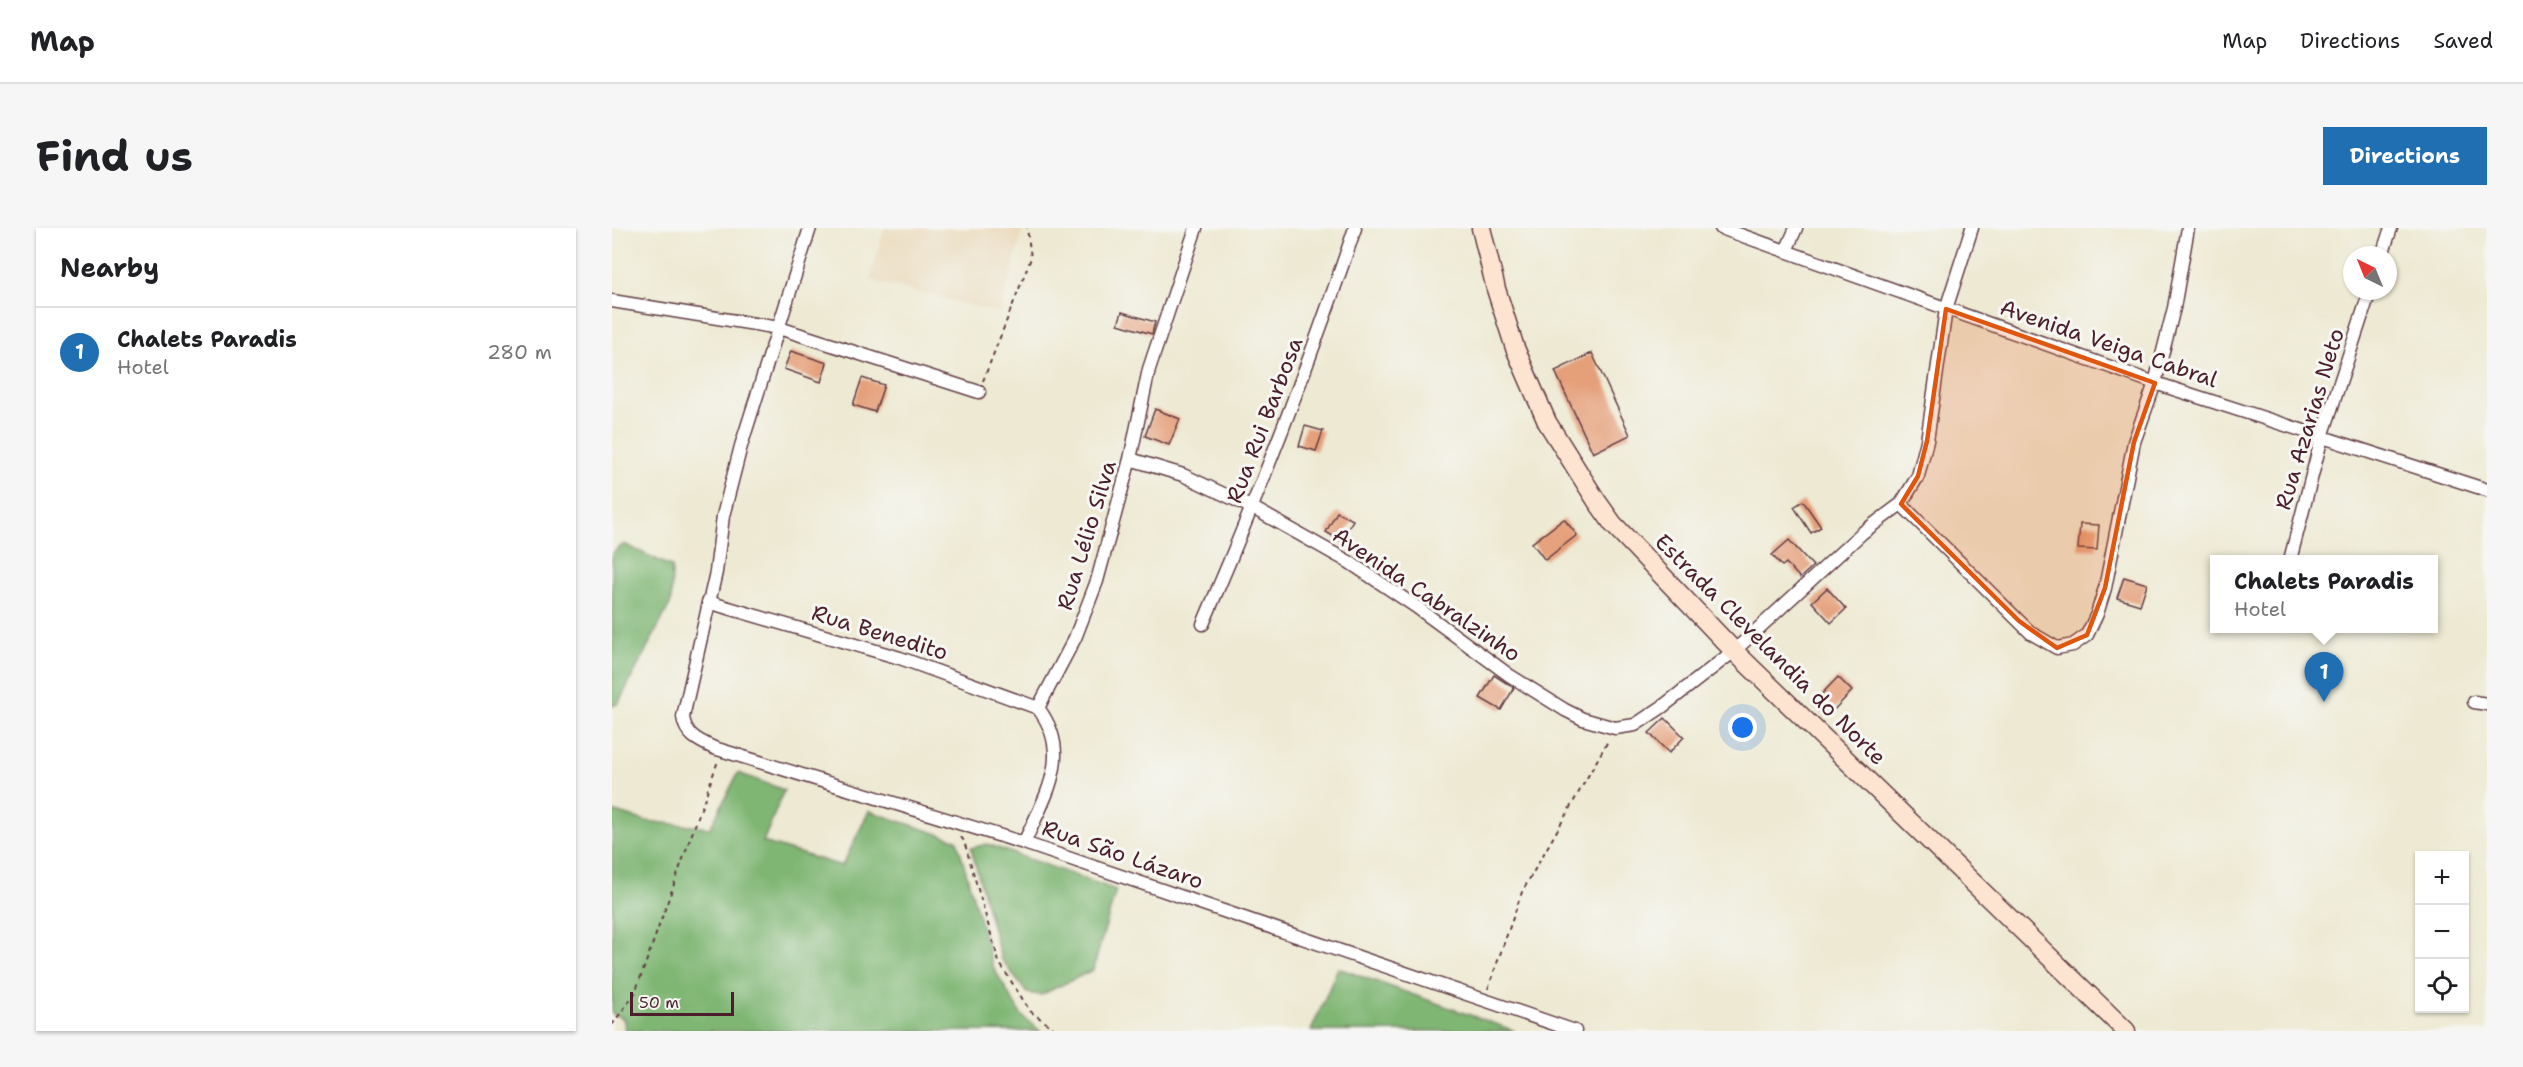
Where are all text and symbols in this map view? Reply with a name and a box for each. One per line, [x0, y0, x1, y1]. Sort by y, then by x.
text: Map [30, 22, 95, 60]
text: Map [2222, 27, 2267, 55]
text: Directions [2300, 27, 2400, 55]
text: Saved [2433, 27, 2493, 55]
button: Directions [2323, 127, 2487, 185]
text: Find us [36, 128, 193, 184]
north arrow [2343, 246, 2397, 300]
text: Nearby [60, 250, 159, 285]
street label: Avenida Veiga Cabral [1996, 293, 2222, 394]
text: Chalets Paradis [117, 325, 297, 354]
street label: Rua Azarias Neto [2268, 325, 2351, 513]
street label: Rua Rui Barbosa [1219, 333, 1310, 507]
text: 1 [75, 339, 84, 365]
text: 280 m [487, 339, 552, 365]
text: Hotel [117, 354, 169, 380]
street label: Rua Lélio Silva [1050, 457, 1123, 613]
street label: Avenida Cabralzinho [1327, 521, 1526, 668]
street label: Estrada Clevelandia do Norte [1649, 527, 1893, 771]
popup [2210, 555, 2438, 633]
text: Chalets Paradis [2234, 567, 2414, 596]
text: Hotel [2234, 596, 2286, 622]
street label: Rua Benedito [808, 598, 952, 667]
pin: 1 [2304, 652, 2344, 702]
your location [1728, 713, 1757, 742]
street label: Rua São Lázaro [1038, 813, 1207, 896]
map controls [2415, 851, 2469, 1013]
button: + [2415, 851, 2469, 905]
button: − [2415, 905, 2469, 959]
button: locate [2415, 959, 2469, 1013]
scale bar [630, 989, 734, 1016]
text: 50 m [639, 992, 679, 1013]

